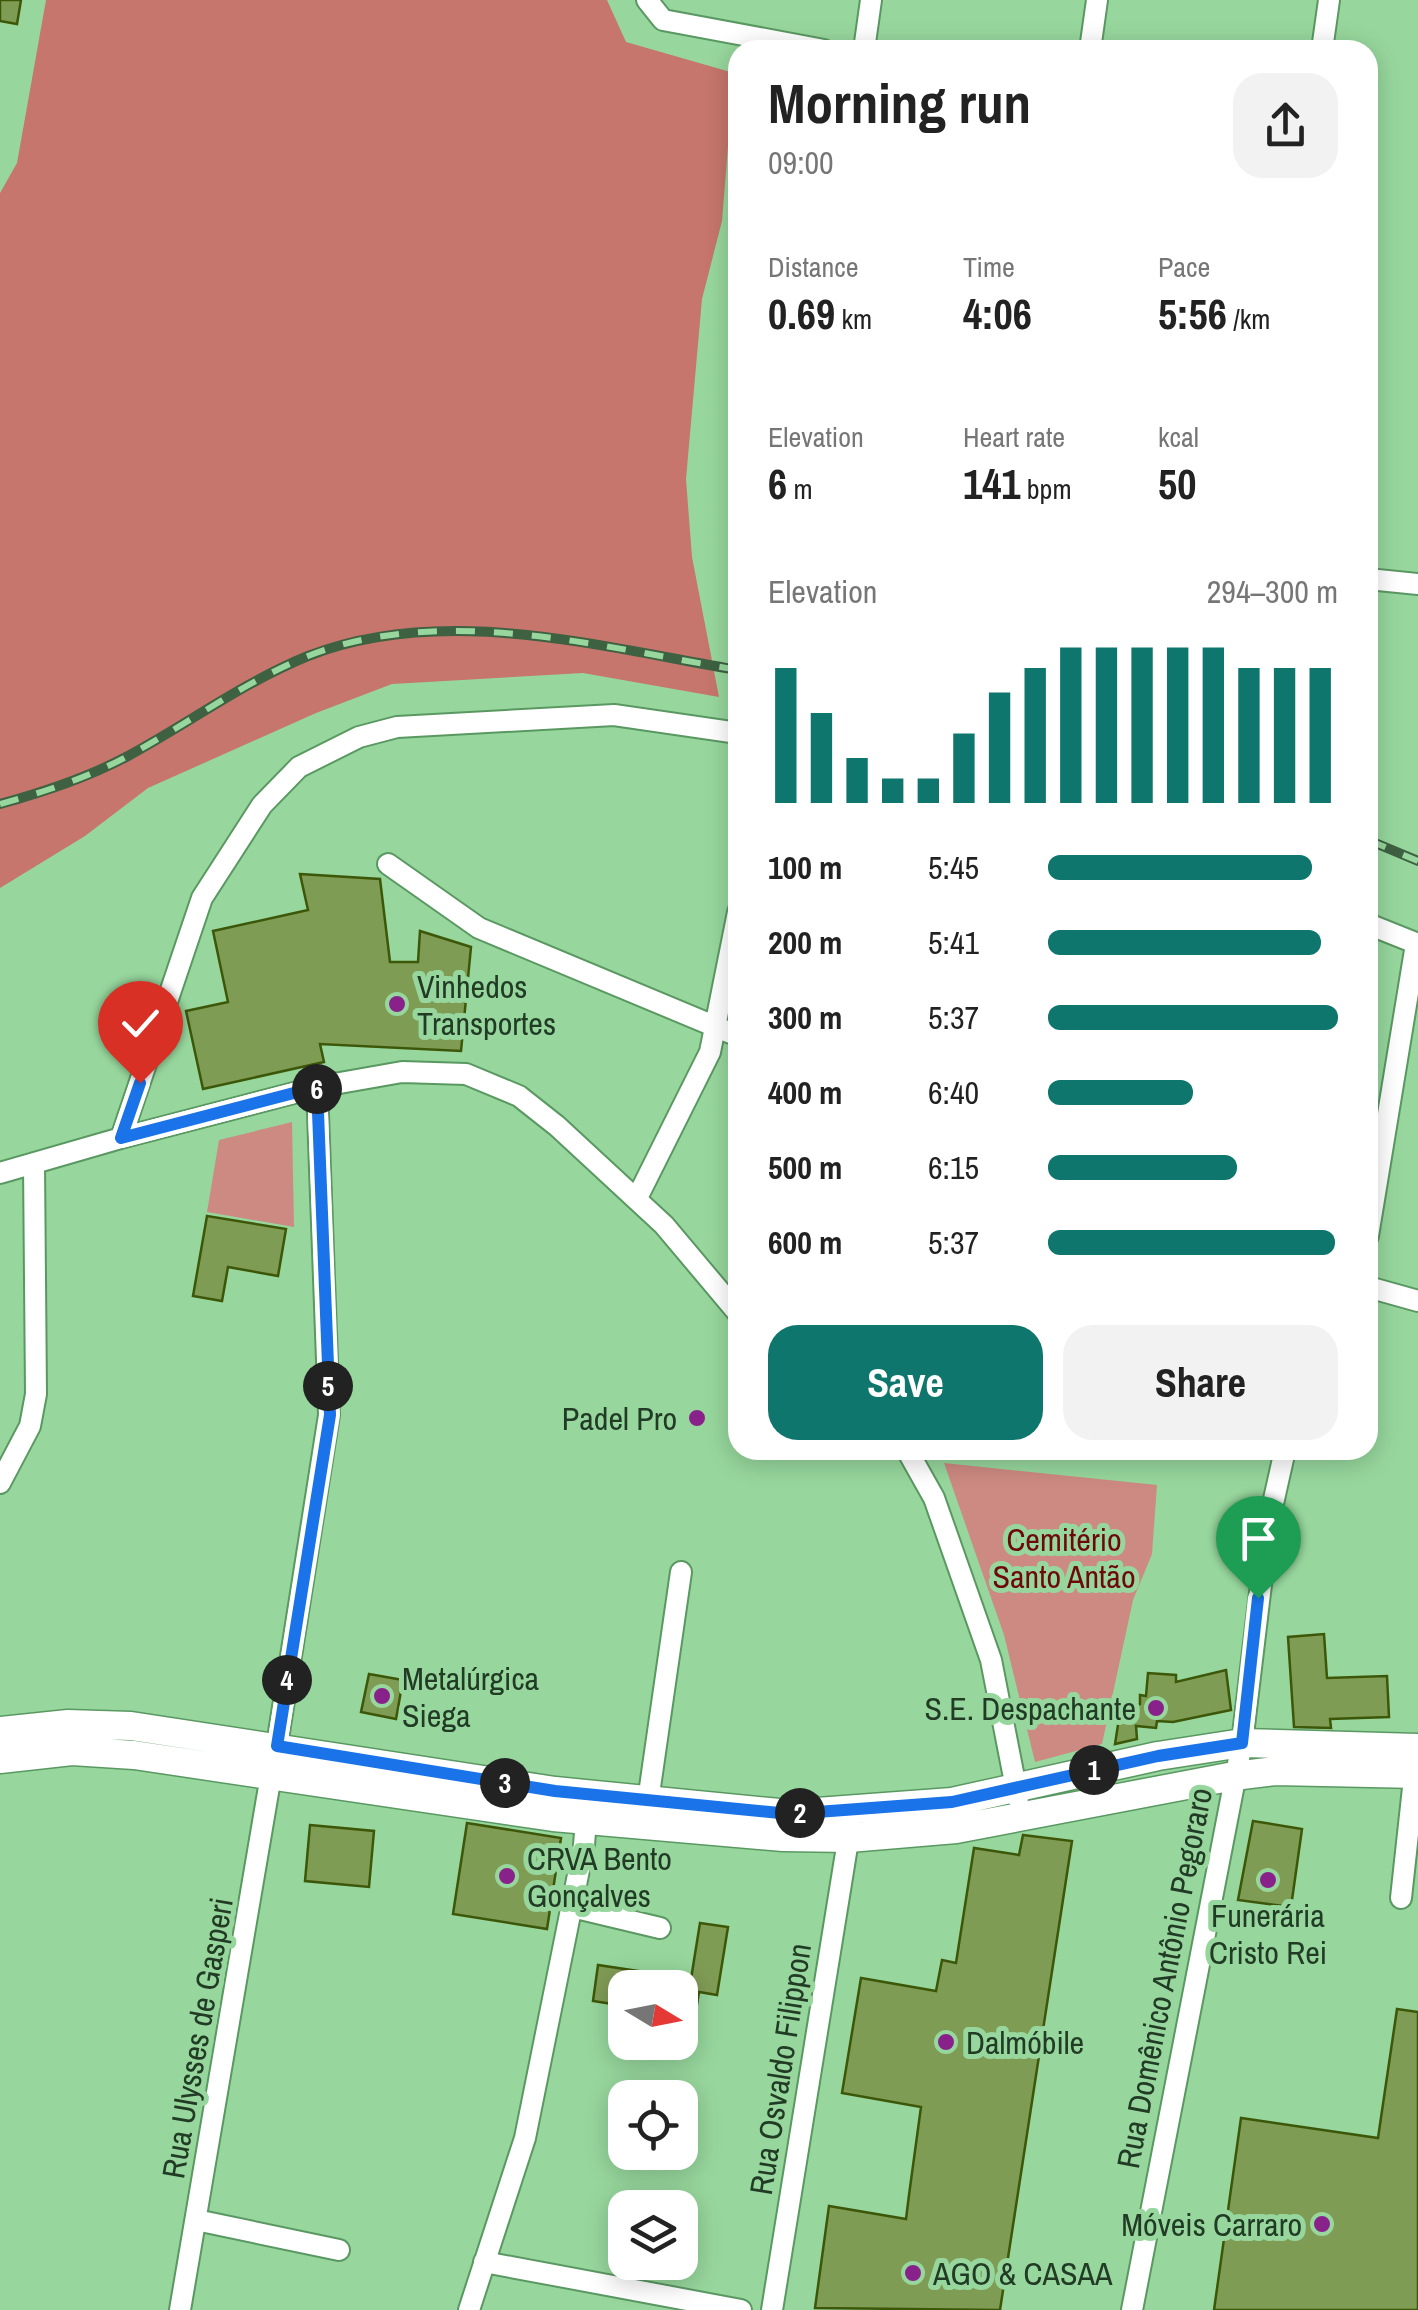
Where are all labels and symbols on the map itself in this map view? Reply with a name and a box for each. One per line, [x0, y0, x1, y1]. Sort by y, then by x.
place label: Vinhedos Transportes [417, 965, 556, 1045]
pin [98, 981, 183, 1084]
marker: Vinhedos Transportes [386, 993, 408, 1015]
pin: 6 [292, 1064, 342, 1114]
pin: 5 [303, 1361, 353, 1411]
place label: Padel Pro [562, 1397, 677, 1440]
marker: Padel Pro [686, 1407, 708, 1429]
pin [1216, 1496, 1301, 1599]
park label: Cemitério Santo Antão [992, 1518, 1136, 1598]
pin: 4 [262, 1655, 312, 1705]
place label: Metalúrgica Siega [402, 1657, 539, 1737]
marker: Metalúrgica Siega [371, 1685, 393, 1707]
place label: S.E. Despachante [924, 1687, 1136, 1730]
marker: S.E. Despachante [1145, 1697, 1167, 1719]
pin: 1 [1069, 1745, 1119, 1795]
pin: 3 [480, 1758, 530, 1808]
street label: Rua Domênico Antônio Pegoraro [1106, 1784, 1222, 2172]
pin: 2 [775, 1788, 825, 1838]
place label: CRVA Bento Gonçalves [527, 1837, 672, 1917]
marker: CRVA Bento Gonçalves [496, 1865, 518, 1887]
marker: Funerária Cristo Rei [1257, 1869, 1279, 1891]
street label: Rua Ulysses de Gasperi [151, 1894, 243, 2182]
place label: Funerária Cristo Rei [1209, 1894, 1327, 1974]
street label: Rua Osvaldo Filippon [739, 1940, 821, 2198]
north arrow [608, 1970, 698, 2060]
place label: Dalmóbile [966, 2021, 1084, 2064]
marker: Dalmóbile [935, 2031, 957, 2053]
place label: Móveis Carraro [1121, 2203, 1302, 2246]
marker: Móveis Carraro [1311, 2213, 1333, 2235]
place label: AGO & CASAA [932, 2252, 1113, 2295]
marker: AGO & CASAA [902, 2262, 924, 2284]

